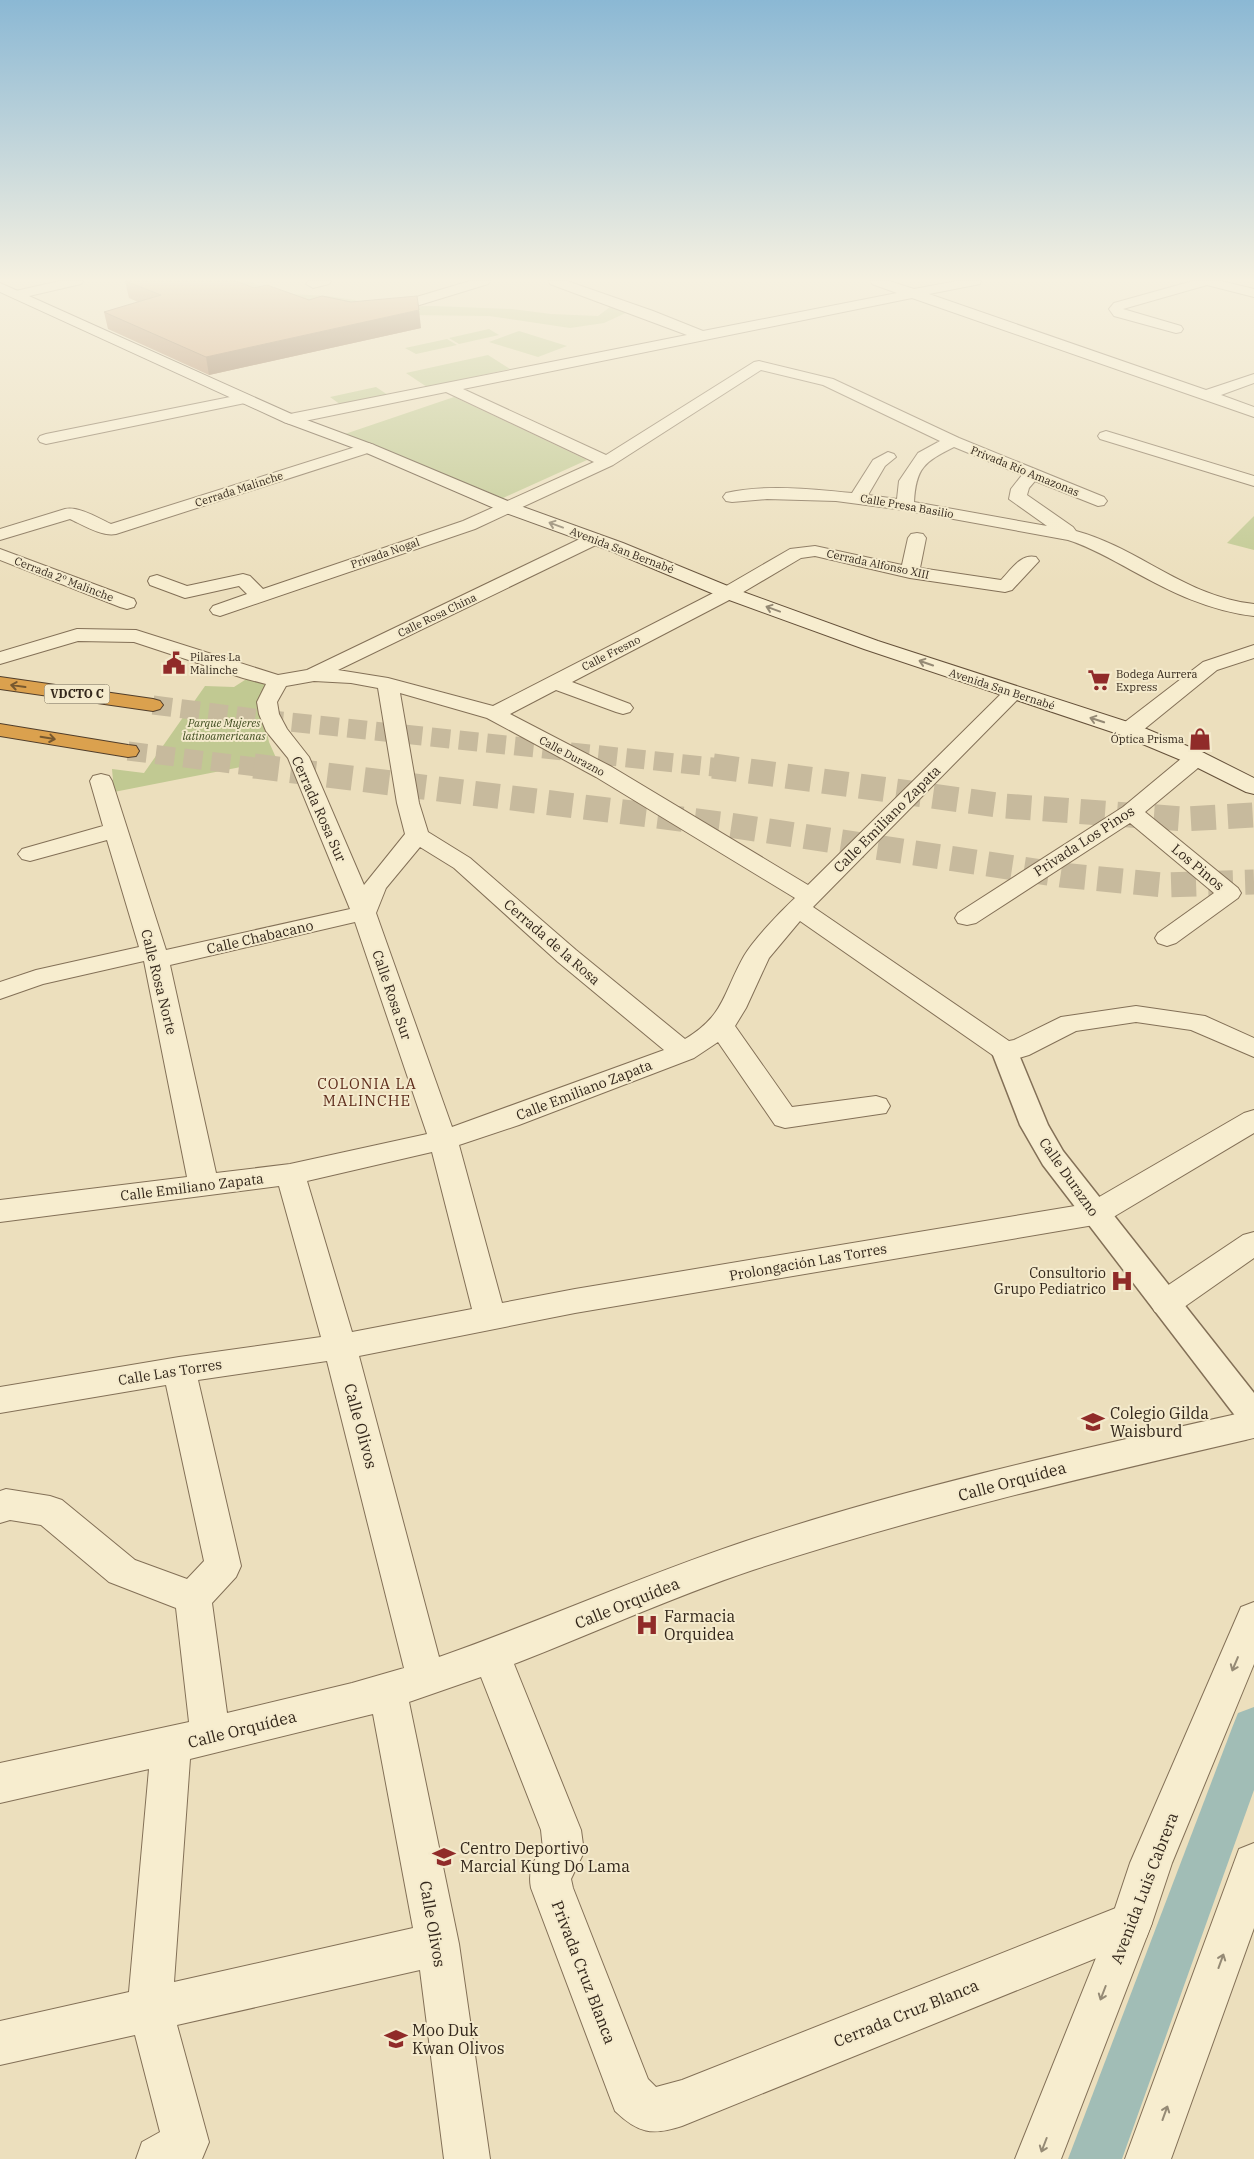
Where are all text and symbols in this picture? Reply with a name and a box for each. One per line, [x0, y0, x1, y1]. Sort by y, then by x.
street label: Privada Río Amazonas [969, 443, 1081, 499]
street label: Cerrada Malinche [193, 468, 285, 510]
street label: Calle Presa Basilio [859, 491, 955, 521]
one-way arrow [549, 520, 564, 529]
street label: Avenida San Bernabé [568, 524, 676, 576]
street label: Privada Nogal [349, 535, 421, 571]
street label: Cerrada Alfonso XIII [825, 546, 931, 582]
street label: Cerrada 2º Malinche [12, 554, 116, 604]
street label: Calle Rosa China [395, 590, 479, 640]
one-way arrow [765, 604, 781, 613]
street label: Calle Fresno [579, 632, 643, 674]
public building icon: Pilares La Malinche [161, 650, 187, 676]
place label: Pilares La Malinche [190, 650, 241, 677]
one-way arrow [918, 658, 934, 668]
street label: Avenida San Bernabé [947, 665, 1057, 713]
supermarket icon: Bodega Aurrera Express [1086, 667, 1112, 693]
place label: Bodega Aurrera Express [1116, 667, 1197, 694]
one-way arrow [11, 681, 27, 691]
road number: VDCTO C [44, 684, 110, 704]
one-way arrow [1089, 715, 1105, 724]
park label: Parque Mujeres latinoamericanas [182, 716, 266, 743]
shop icon: Óptica Prisma [1187, 726, 1213, 752]
place label: Óptica Prisma [1111, 732, 1184, 746]
one-way arrow [40, 733, 56, 743]
street label: Calle Durazno [537, 733, 607, 779]
street label: Cerrada Rosa Sur [288, 753, 351, 865]
street label: Calle Emiliano Zapata [830, 761, 945, 876]
street label: Privada Los Pinos [1030, 802, 1138, 880]
street label: Los Pinos [1168, 840, 1228, 894]
street label: Cerrada de la Rosa [500, 895, 604, 989]
street label: Calle Chabacano [205, 916, 315, 958]
street label: Calle Rosa Norte [137, 927, 181, 1037]
street label: Calle Rosa Sur [368, 948, 416, 1043]
street label: Calle Emiliano Zapata [513, 1056, 655, 1124]
district label: COLONIA LA MALINCHE [317, 1074, 417, 1110]
street label: Calle Durazno [1035, 1134, 1103, 1220]
street label: Calle Emiliano Zapata [119, 1169, 265, 1205]
street label: Prolongación Las Torres [728, 1239, 888, 1285]
place label: Consultorio Grupo Pediatrico [994, 1264, 1106, 1298]
hospital icon: Consultorio Grupo Pediatrico [1109, 1268, 1135, 1294]
street label: Calle Las Torres [117, 1355, 223, 1389]
street label: Calle Olivos [340, 1381, 382, 1471]
place label: Colegio Gilda Waisburd [1110, 1403, 1209, 1441]
school or university icon: Colegio Gilda Waisburd [1080, 1409, 1106, 1435]
street label: Calle Orquídea [956, 1457, 1068, 1505]
street label: Calle Orquídea [572, 1573, 682, 1633]
place label: Farmacia Orquidea [664, 1606, 735, 1644]
hospital icon: Farmacia Orquidea [634, 1612, 660, 1638]
one-way arrow [1230, 1656, 1240, 1671]
street label: Calle Orquídea [186, 1706, 299, 1752]
street label: Avenida Luis Cabrera [1106, 1809, 1182, 1967]
place label: Centro Deportivo Marcial Kung Do Lama [460, 1838, 630, 1876]
school or university icon: Centro Deportivo Marcial Kung Do Lama [431, 1844, 457, 1870]
street label: Calle Olivos [416, 1879, 450, 1969]
street label: Privada Cruz Blanca [547, 1897, 621, 2047]
one-way arrow [1217, 1954, 1226, 1969]
street label: Cerrada Cruz Blanca [831, 1975, 982, 2051]
one-way arrow [1098, 1985, 1107, 2000]
place label: Moo Duk Kwan Olivos [412, 2020, 504, 2058]
school or university icon: Moo Duk Kwan Olivos [383, 2026, 409, 2052]
one-way arrow [1161, 2106, 1170, 2121]
one-way arrow [1039, 2137, 1048, 2152]

